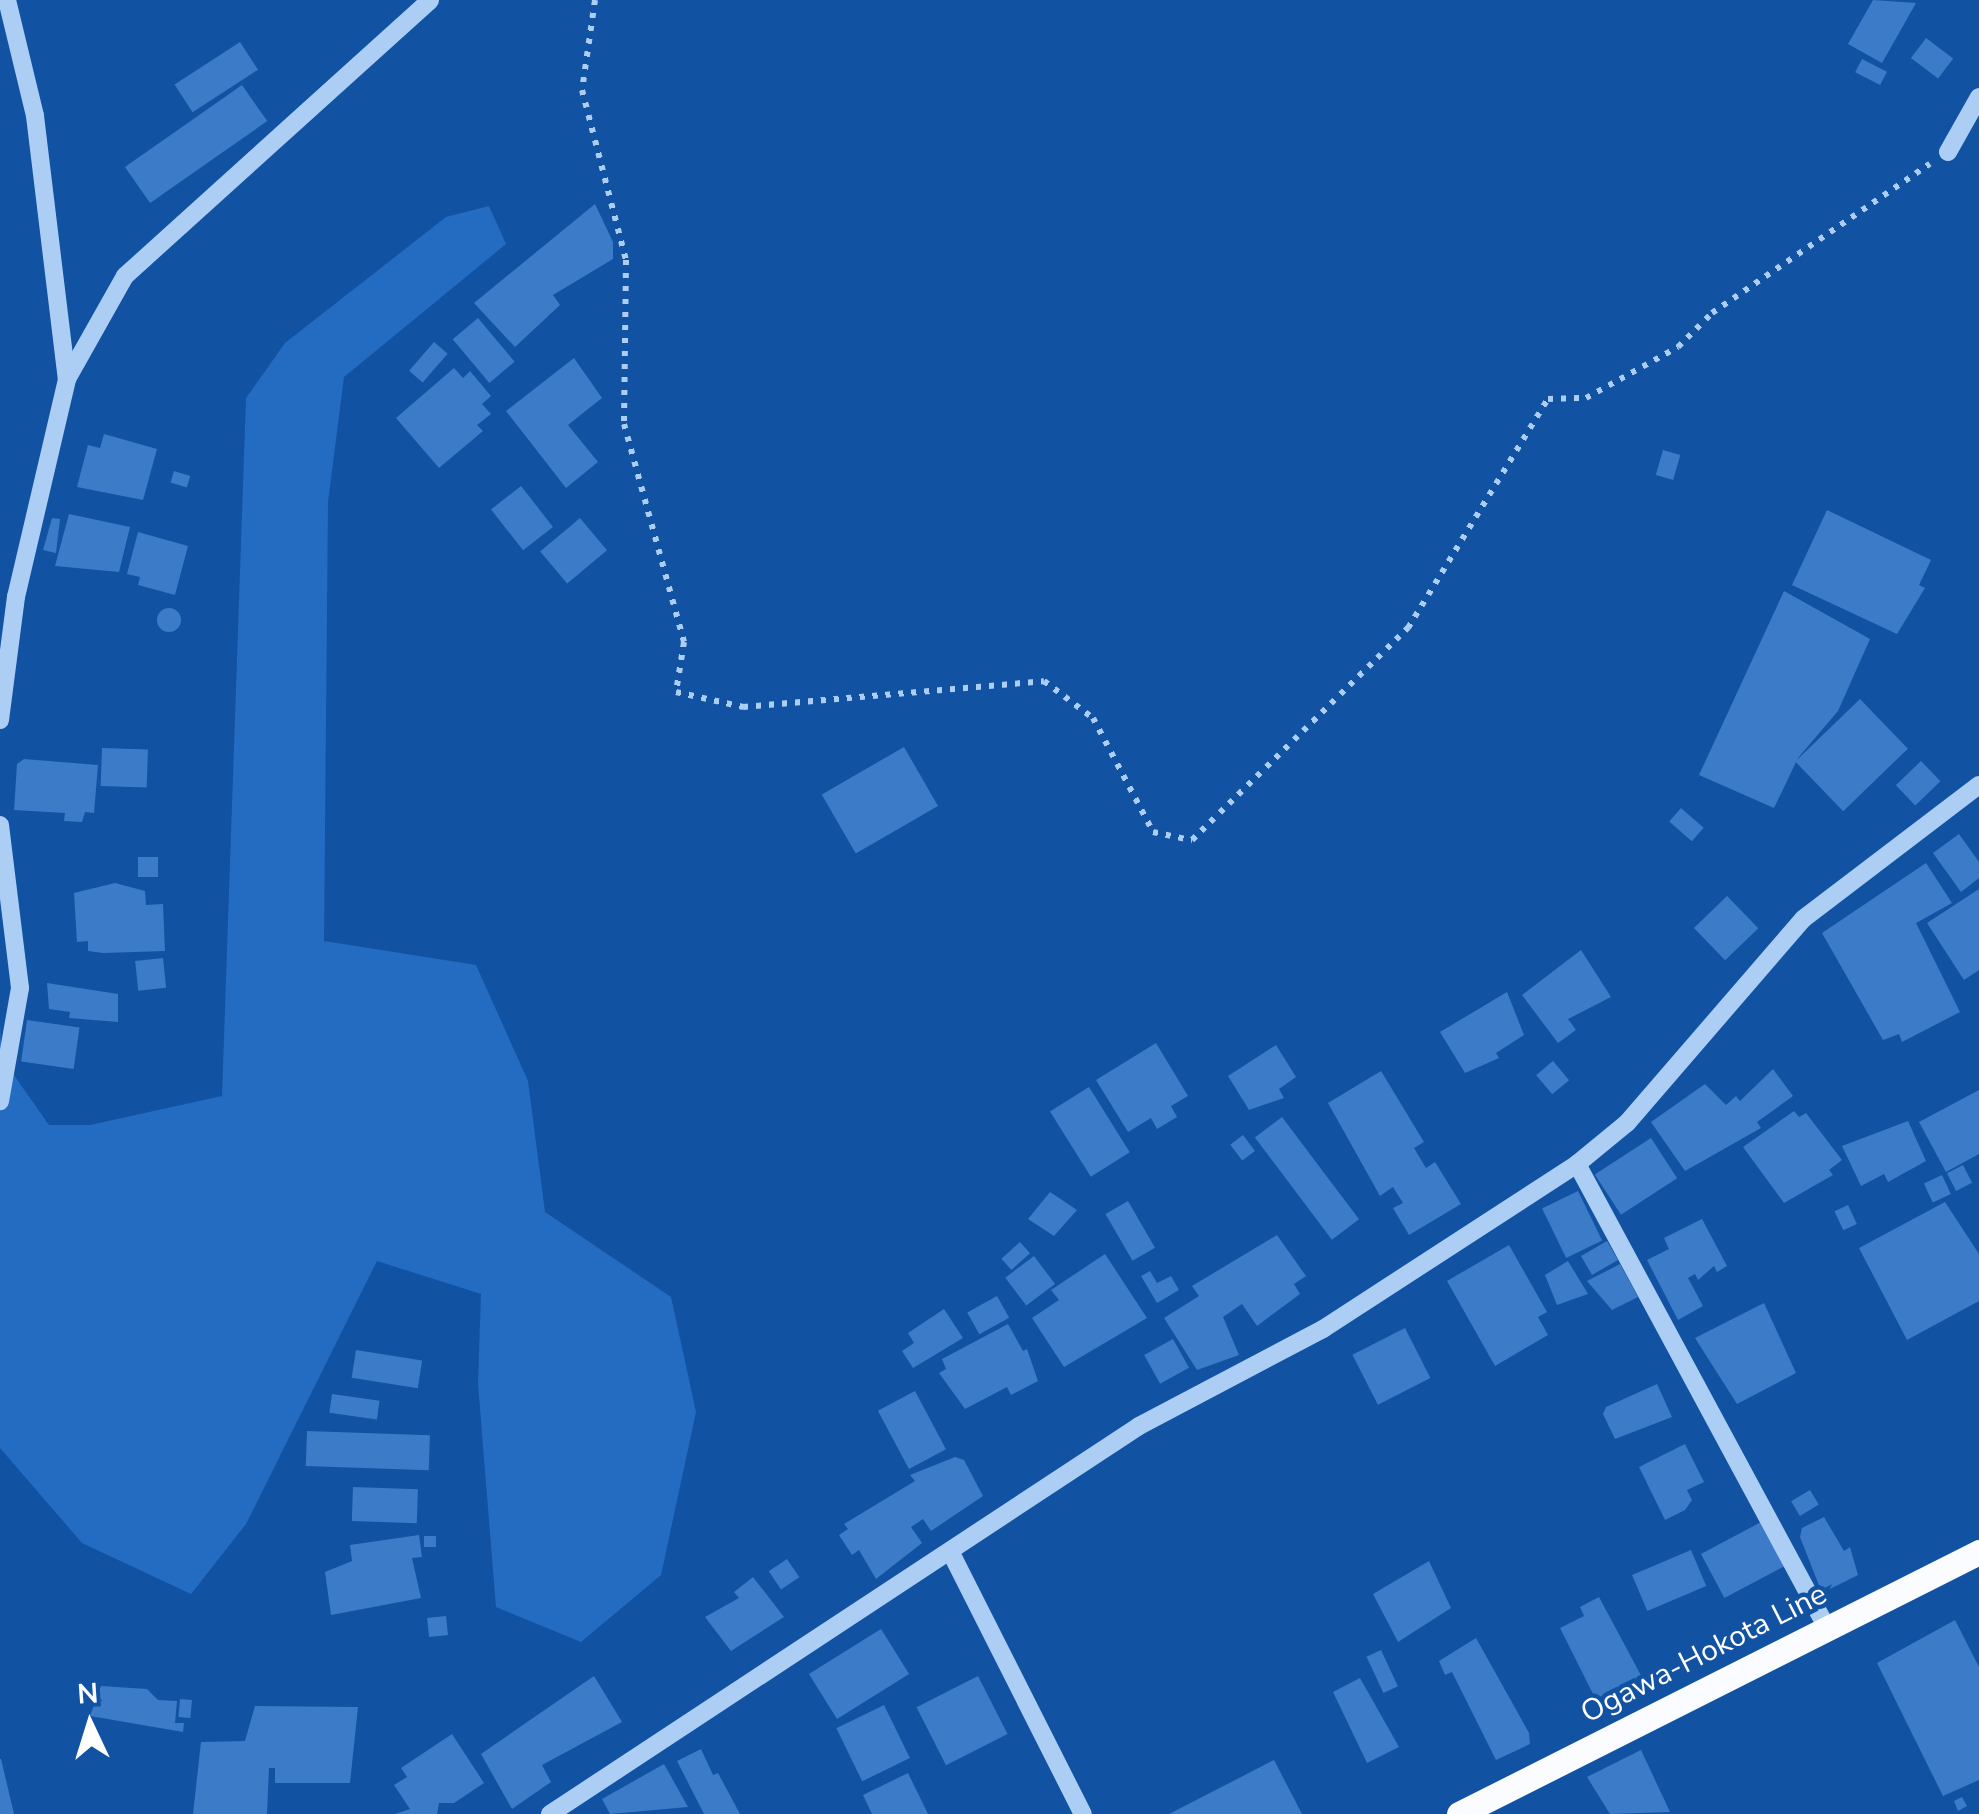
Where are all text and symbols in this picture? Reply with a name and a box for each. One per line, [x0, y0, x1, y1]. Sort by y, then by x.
street label: Ogawa-Hokota Line [1575, 1576, 1833, 1732]
north arrow [40, 1674, 140, 1774]
text: N [76, 1674, 100, 1714]

